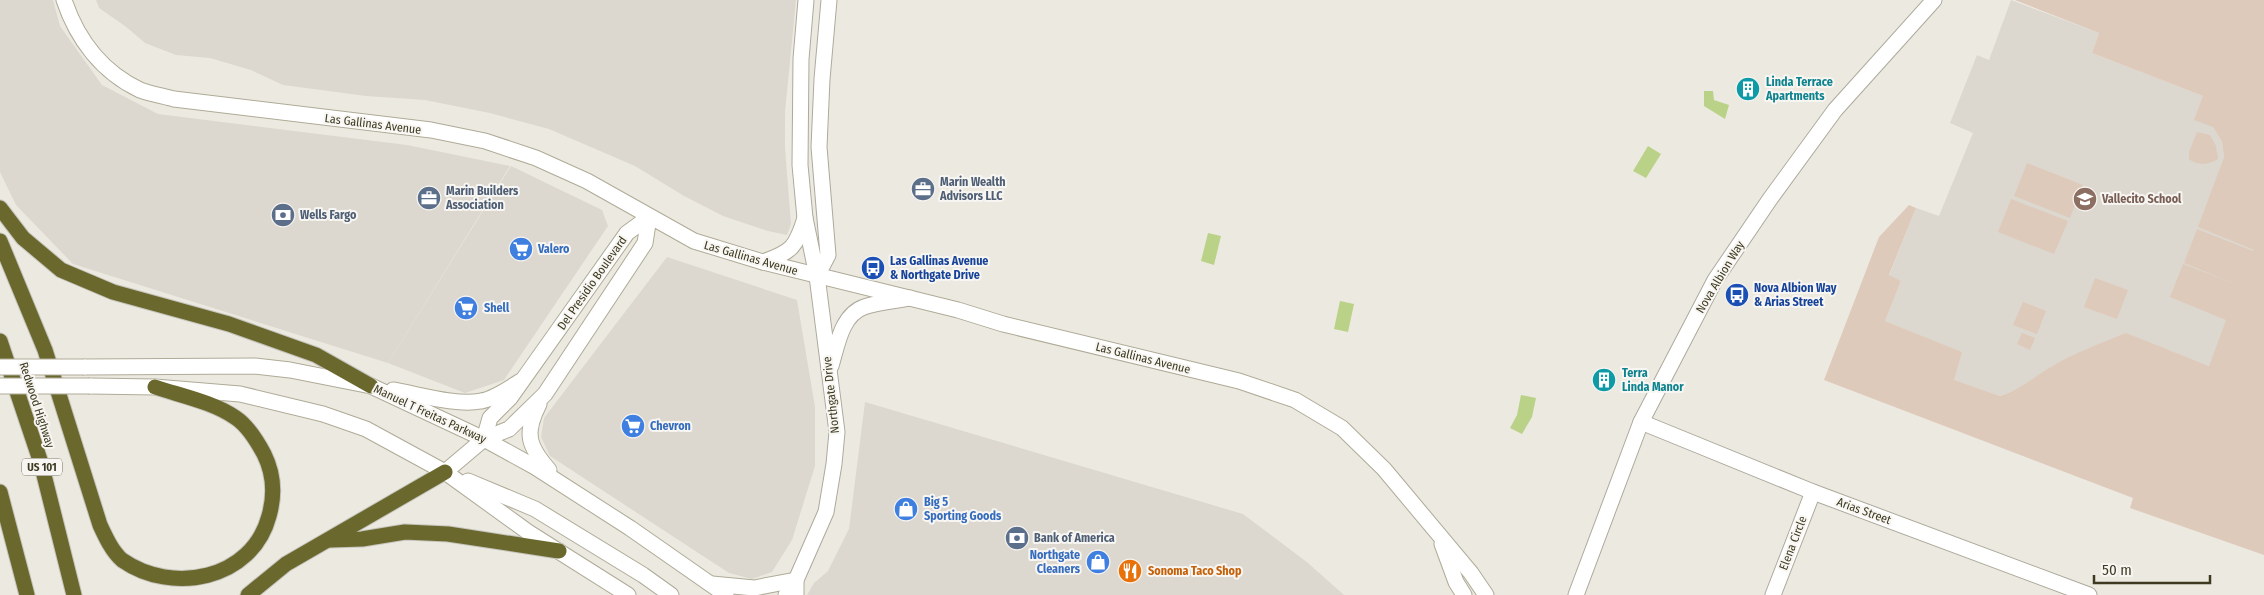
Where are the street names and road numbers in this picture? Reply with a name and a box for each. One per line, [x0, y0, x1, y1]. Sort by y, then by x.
street label: Las Gallinas Avenue [324, 111, 422, 137]
street label: Del Presidio Boulevard [554, 234, 630, 332]
street label: Las Gallinas Avenue [702, 238, 800, 278]
street label: Nova Albion Way [1693, 238, 1747, 316]
street label: Las Gallinas Avenue [1094, 339, 1192, 377]
street label: Northgate Drive [820, 356, 842, 434]
street label: Redwood Highway [17, 360, 58, 450]
street label: Manuel T Freitas Parkway [371, 382, 489, 447]
road number: US 101 [22, 458, 62, 476]
street label: Arias Street [1835, 495, 1893, 527]
street label: Elena Circle [1776, 514, 1810, 572]

